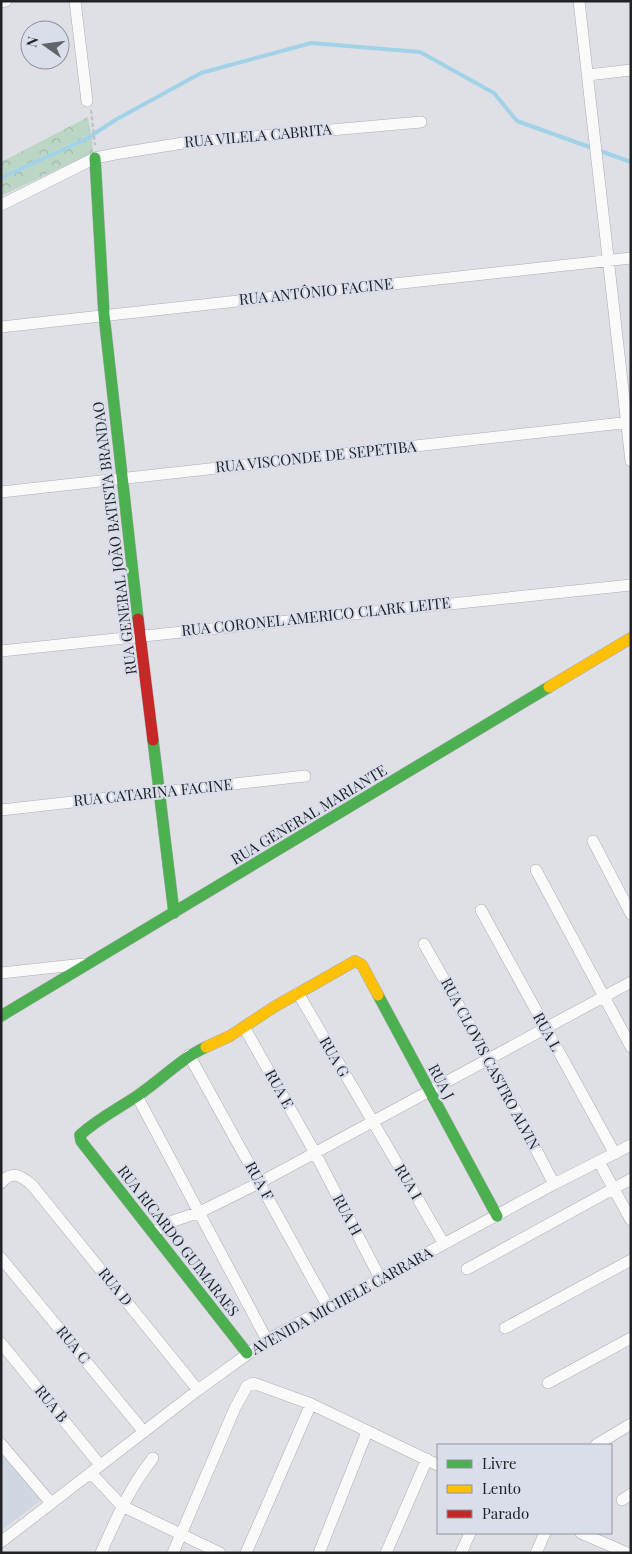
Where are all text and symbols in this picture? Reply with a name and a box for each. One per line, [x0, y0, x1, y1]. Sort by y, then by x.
north arrow [20, 20, 70, 70]
text: N [21, 35, 42, 49]
street label: RUA VILELA CABRITA [183, 119, 333, 151]
street label: RUA ANTÔNIO FACINE [238, 273, 394, 309]
street label: RUA GENERAL JOÃO BATISTA BRANDAO [87, 400, 141, 676]
street label: RUA VISCONDE DE SEPETIBA [214, 435, 418, 477]
street label: RUA CORONEL AMERICO CLARK LEITE [180, 592, 452, 640]
street label: RUA GENERAL MARIANTE [227, 760, 390, 869]
street label: RUA CATARINA FACINE [72, 774, 234, 810]
street label: RUA CLOVIS CASTRO ALVIN [437, 974, 545, 1153]
street label: RUA L [529, 1009, 567, 1055]
street label: RUA G [315, 1033, 355, 1081]
street label: RUA J [424, 1060, 460, 1103]
street label: RUA E [261, 1065, 299, 1112]
street label: RUA F [241, 1158, 279, 1204]
street label: RUA I [391, 1160, 427, 1203]
street label: RUA RICARDO GUIMARAES [114, 1161, 244, 1320]
street label: RUA H [329, 1190, 367, 1239]
street label: AVENIDA MICHELE CARRARA [246, 1242, 436, 1359]
street label: RUA D [94, 1263, 137, 1310]
street label: RUA C [52, 1321, 95, 1367]
street label: RUA B [31, 1381, 73, 1426]
legend [437, 1444, 612, 1534]
text: Livre [482, 1453, 517, 1473]
text: Lento [482, 1478, 521, 1498]
text: Parado [482, 1503, 529, 1523]

